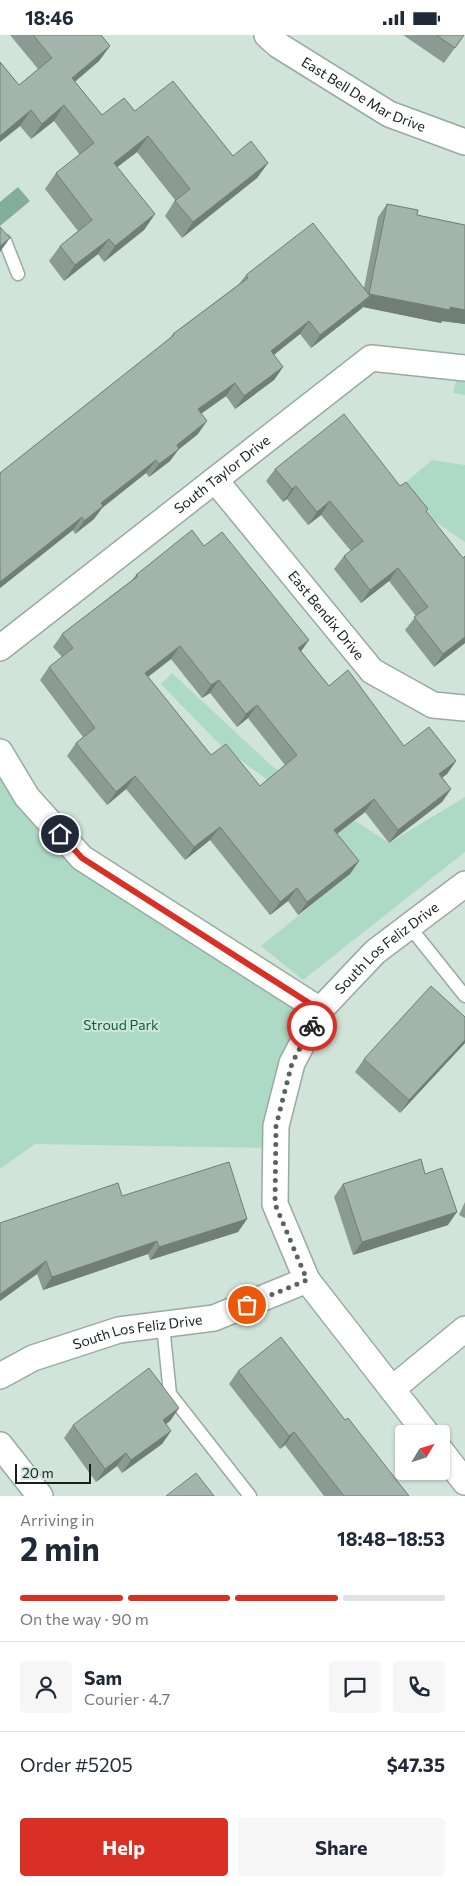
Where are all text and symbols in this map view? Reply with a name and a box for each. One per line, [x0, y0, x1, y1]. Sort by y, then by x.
text: 18:46 [25, 6, 74, 29]
street label: East Bell De Mar Drive [299, 53, 428, 135]
street label: South Taylor Drive [170, 431, 273, 517]
street label: East Bendix Drive [285, 567, 368, 663]
pin [39, 813, 81, 855]
icon: home [46, 820, 74, 848]
street label: South Los Feliz Drive [331, 898, 442, 997]
courier [287, 1001, 337, 1051]
icon: bike [298, 1012, 326, 1040]
park label: Stroud Park [83, 1016, 159, 1033]
pin [226, 1284, 268, 1326]
icon: bag [233, 1291, 261, 1319]
street label: South Los Feliz Drive [71, 1311, 203, 1352]
north arrow [395, 1425, 450, 1480]
map controls [395, 1425, 450, 1480]
scale bar [15, 1461, 91, 1484]
text: 20 m [22, 1464, 54, 1481]
text: Arriving in [20, 1510, 94, 1529]
text: 18:48–18:53 [337, 1527, 445, 1550]
text: 2 min [20, 1528, 100, 1568]
text: On the way · 90 m [20, 1609, 149, 1628]
button: person [20, 1661, 72, 1713]
button: chat [329, 1661, 381, 1713]
button: phone [393, 1661, 445, 1713]
text: Sam [84, 1666, 122, 1689]
text: Courier · 4.7 [84, 1689, 170, 1708]
text: Order #5205 [20, 1753, 133, 1776]
text: $47.35 [387, 1753, 445, 1776]
button: Help [20, 1818, 228, 1876]
button: Share [238, 1818, 445, 1876]

